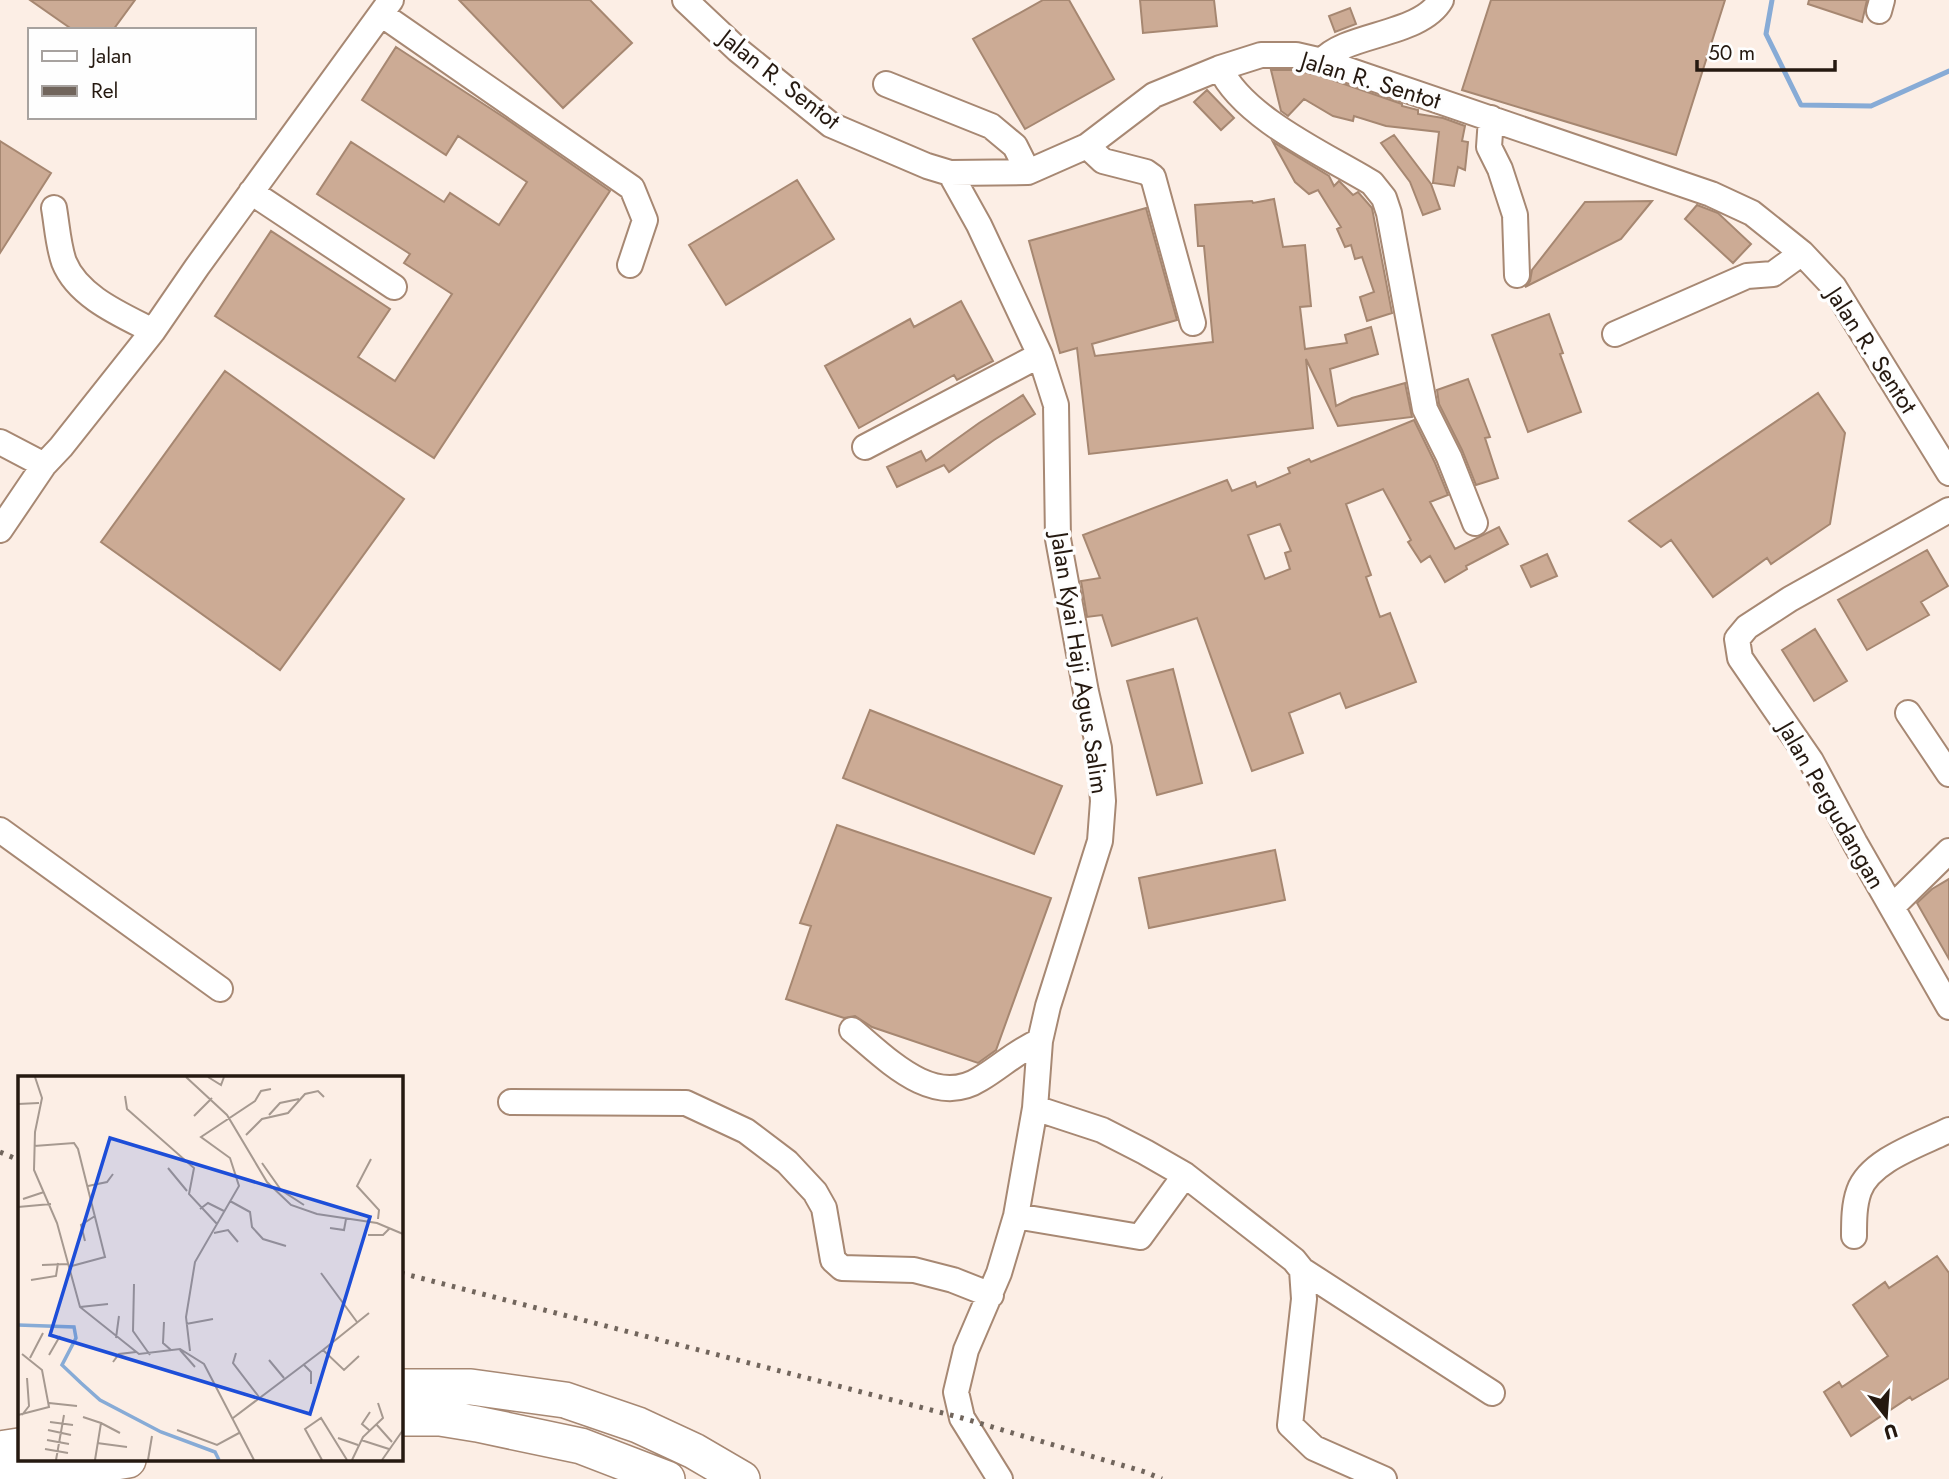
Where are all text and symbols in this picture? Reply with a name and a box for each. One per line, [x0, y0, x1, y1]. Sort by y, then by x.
street label: Jalan R. Sentot [710, 19, 848, 137]
legend [28, 28, 256, 119]
scale bar [1697, 28, 1835, 72]
text: 50 m [1708, 38, 1755, 68]
text: Jalan [88, 41, 132, 71]
street label: Jalan R. Sentot [1294, 41, 1446, 118]
text: Rel [91, 76, 118, 106]
street label: Jalan R. Sentot [1816, 277, 1926, 420]
street label: Jalan Kyai Haji Agus Salim [1042, 527, 1118, 796]
street label: Jalan Pergudangan [1768, 712, 1894, 895]
inset map [18, 1076, 402, 1462]
north arrow [1851, 1381, 1921, 1451]
text: U [1881, 1417, 1901, 1447]

